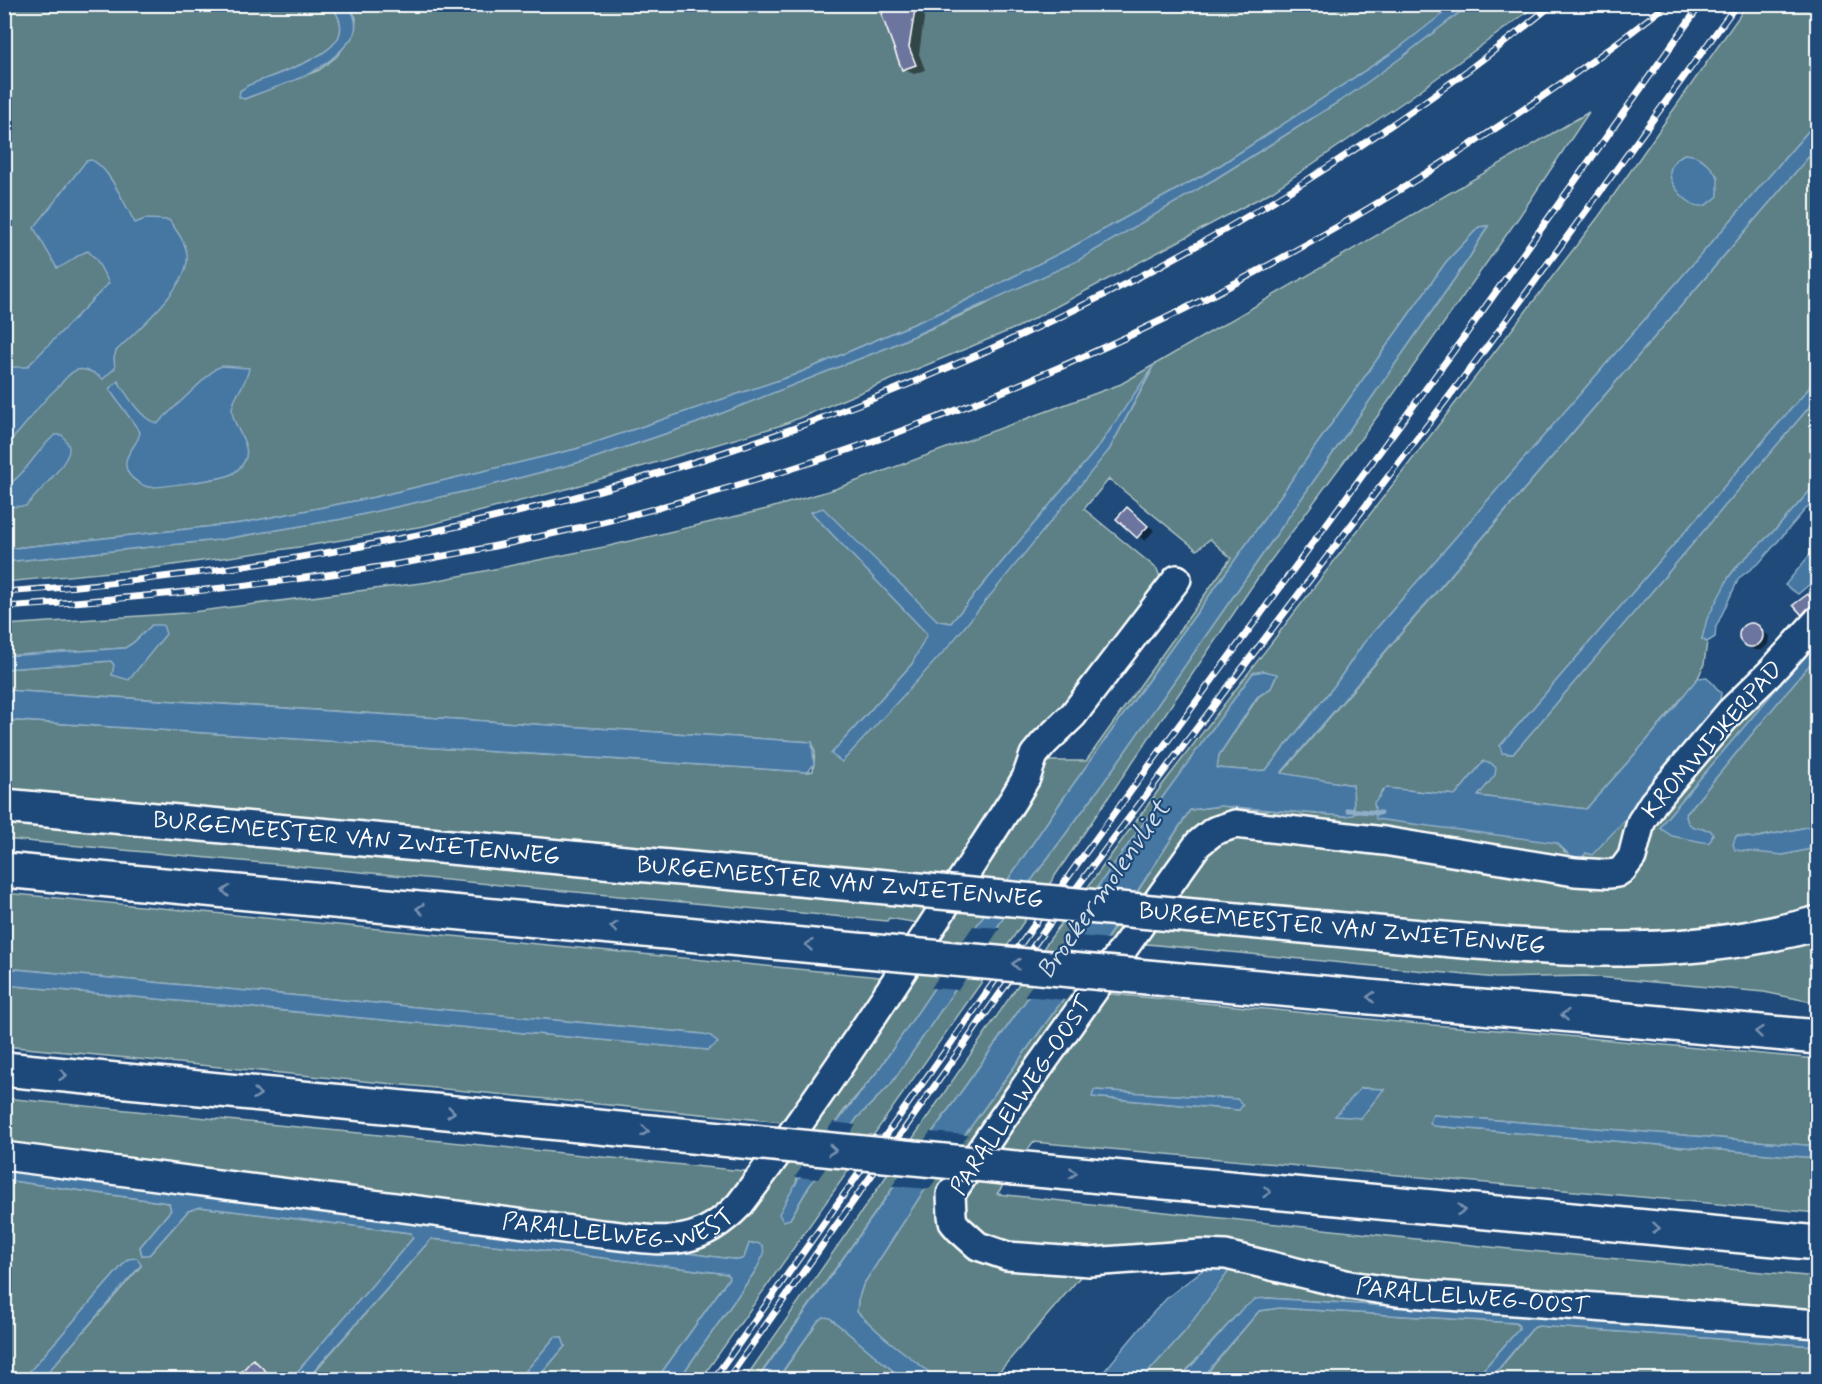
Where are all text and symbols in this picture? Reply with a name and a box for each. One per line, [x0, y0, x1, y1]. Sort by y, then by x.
street label: KROMWIJKERPAD [1636, 654, 1790, 826]
water label: Broekermolenvliet [1030, 792, 1179, 986]
street label: BURGEMEESTER VAN ZWIETENWEG [152, 804, 561, 872]
street label: BURGEMEESTER VAN ZWIETENWEG [635, 850, 1045, 916]
one-way arrow [222, 885, 231, 898]
street label: BURGEMEESTER VAN ZWIETENWEG [1137, 896, 1547, 962]
one-way arrow [416, 903, 425, 916]
one-way arrow [610, 921, 619, 934]
one-way arrow [804, 939, 813, 952]
one-way arrow [1011, 958, 1020, 971]
street label: PARALLELWEG-OOST [944, 990, 1101, 1201]
one-way arrow [1366, 991, 1375, 1004]
one-way arrow [1560, 1009, 1570, 1022]
one-way arrow [1755, 1026, 1764, 1039]
one-way arrow [58, 1068, 67, 1081]
one-way arrow [252, 1087, 261, 1100]
one-way arrow [446, 1105, 455, 1118]
one-way arrow [640, 1124, 650, 1137]
one-way arrow [828, 1143, 837, 1156]
one-way arrow [1069, 1166, 1078, 1179]
one-way arrow [1263, 1185, 1272, 1198]
street label: PARALLELWEG-WEST [500, 1201, 741, 1256]
one-way arrow [1457, 1203, 1466, 1216]
one-way arrow [1651, 1221, 1660, 1234]
street label: PARALLELWEG-OOST [1354, 1271, 1591, 1322]

